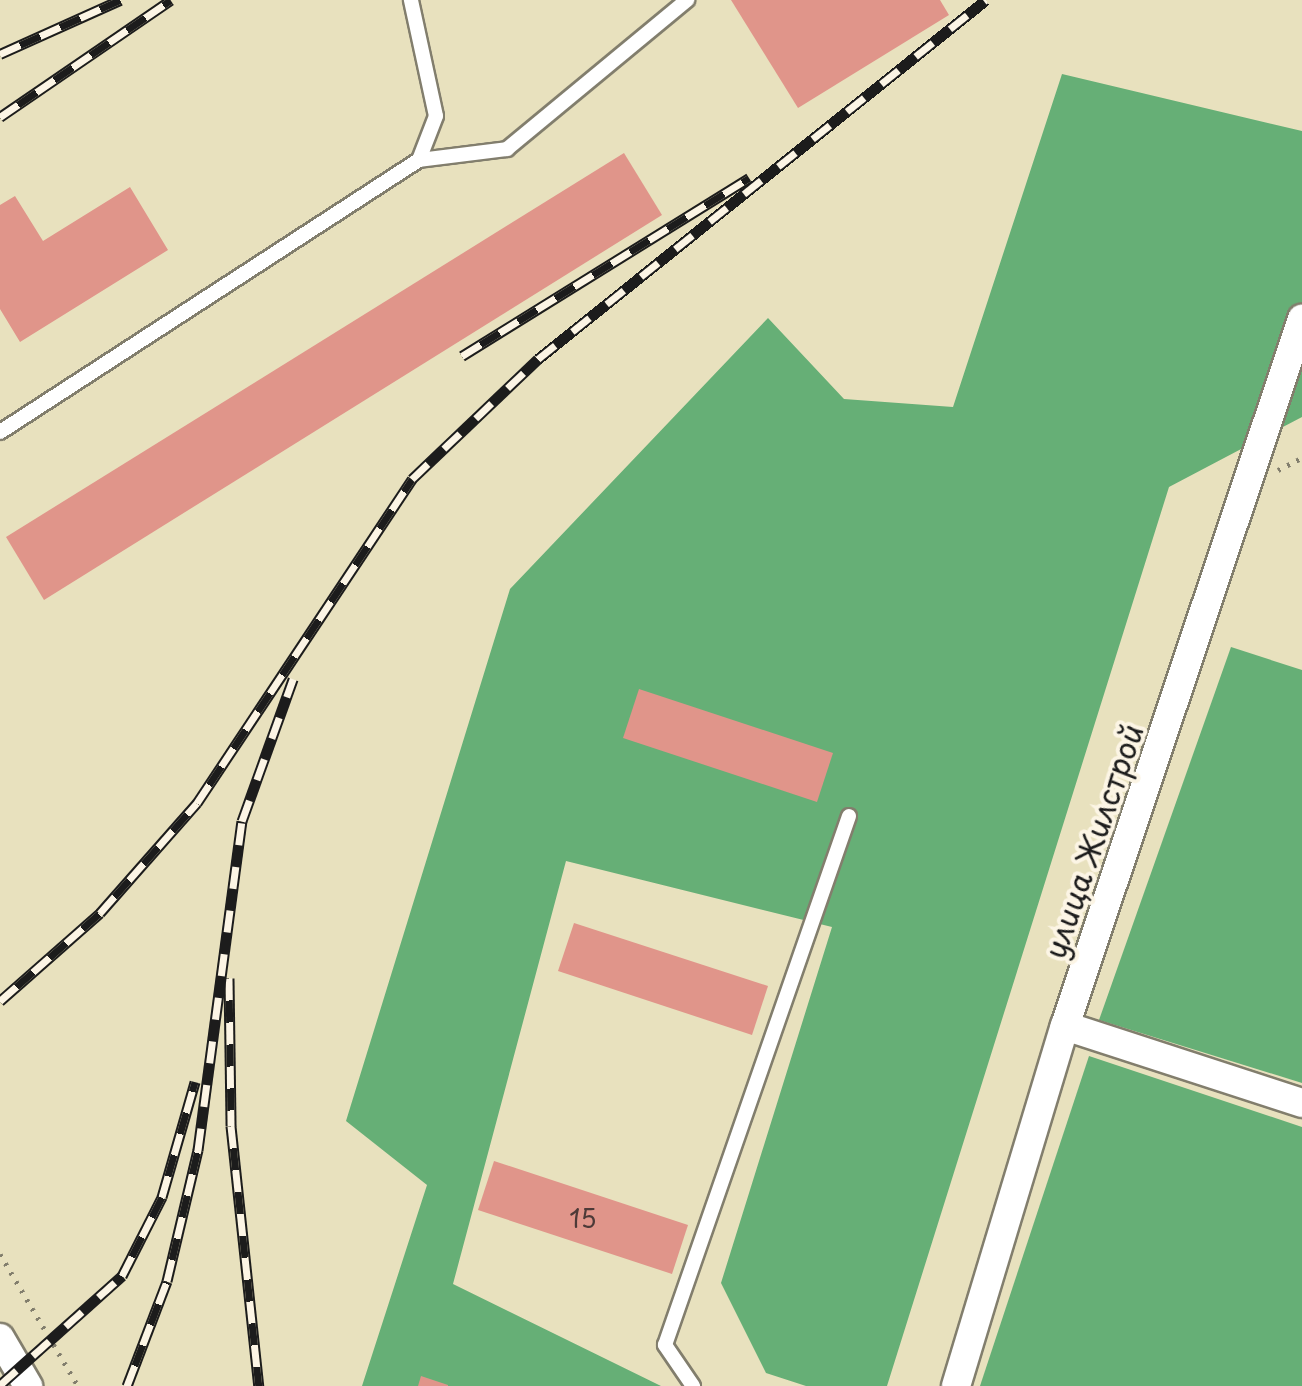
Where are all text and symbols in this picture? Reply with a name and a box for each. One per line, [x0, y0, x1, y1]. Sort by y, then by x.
street label: улица Жилстрой [1036, 718, 1150, 964]
house number: 15 [569, 1203, 597, 1233]

